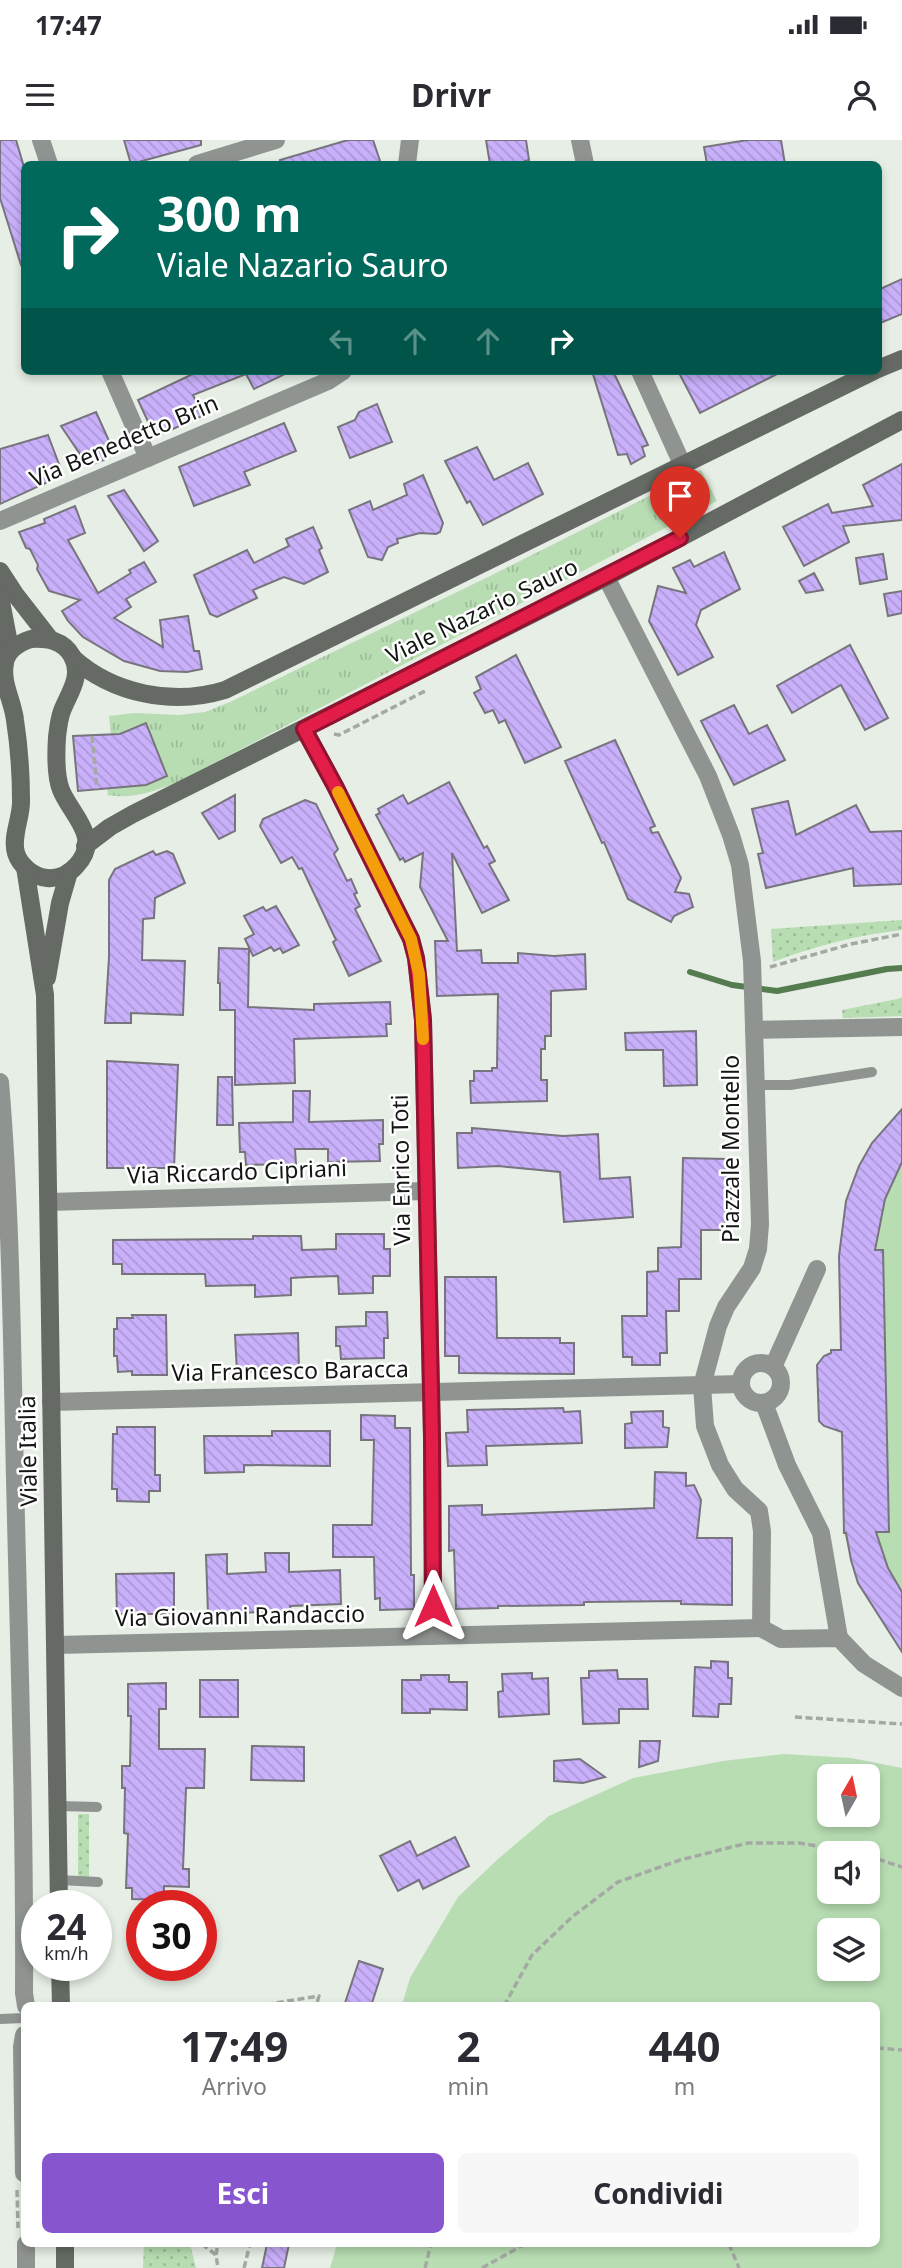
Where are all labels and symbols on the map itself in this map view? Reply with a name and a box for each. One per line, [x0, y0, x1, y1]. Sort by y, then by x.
street label: Via Benedetto Brin [24, 386, 223, 494]
pin [650, 466, 710, 538]
street label: Viale Nazario Sauro [380, 550, 583, 670]
street label: Piazzale Montello [714, 1055, 746, 1243]
street label: Via Enrico Toti [383, 1094, 417, 1246]
street label: Via Riccardo Cipriani [126, 1151, 347, 1191]
street label: Via Francesco Baracca [171, 1352, 409, 1388]
street label: Viale Italia [10, 1395, 44, 1507]
position arrow [396, 1569, 470, 1643]
street label: Via Giovanni Randaccio [115, 1597, 365, 1633]
north arrow [817, 1764, 880, 1827]
speed limit sign: 30 [126, 1890, 217, 1981]

